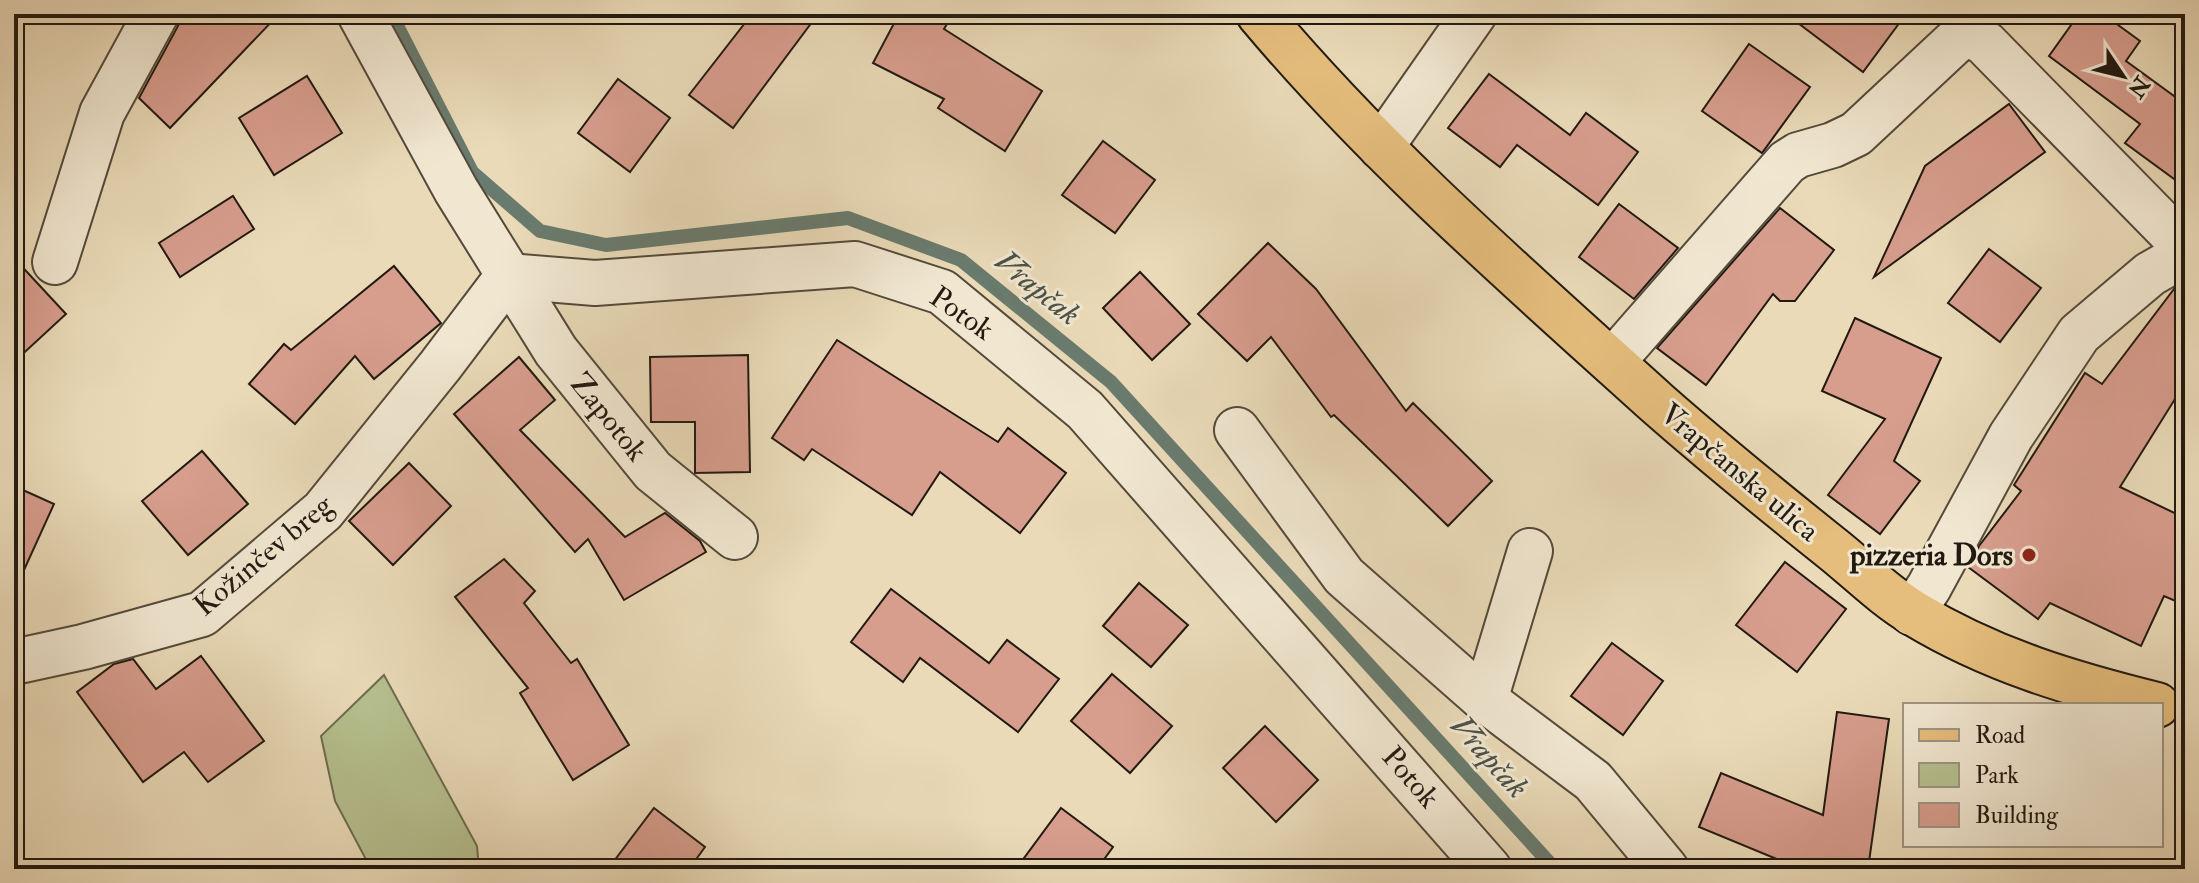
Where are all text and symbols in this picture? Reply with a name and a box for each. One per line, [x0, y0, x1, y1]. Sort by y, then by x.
north arrow [2083, 36, 2163, 116]
text: N [2121, 70, 2156, 103]
water label: Vrapčak [986, 241, 1088, 334]
street label: Potok [923, 278, 1001, 348]
street label: Zapotok [562, 366, 655, 469]
street label: Vrapčanska ulica [1653, 395, 1827, 550]
street label: Kožinčev breg [186, 486, 341, 624]
place label: pizzeria Dors [1849, 537, 2013, 574]
marker: pizzeria Dors [2020, 546, 2038, 564]
legend [1903, 703, 2163, 847]
water label: Vrapčak [1441, 707, 1537, 807]
text: Road [1975, 720, 2025, 751]
street label: Potok [1374, 739, 1447, 816]
text: Park [1975, 760, 2019, 791]
text: Building [1975, 800, 2059, 831]

